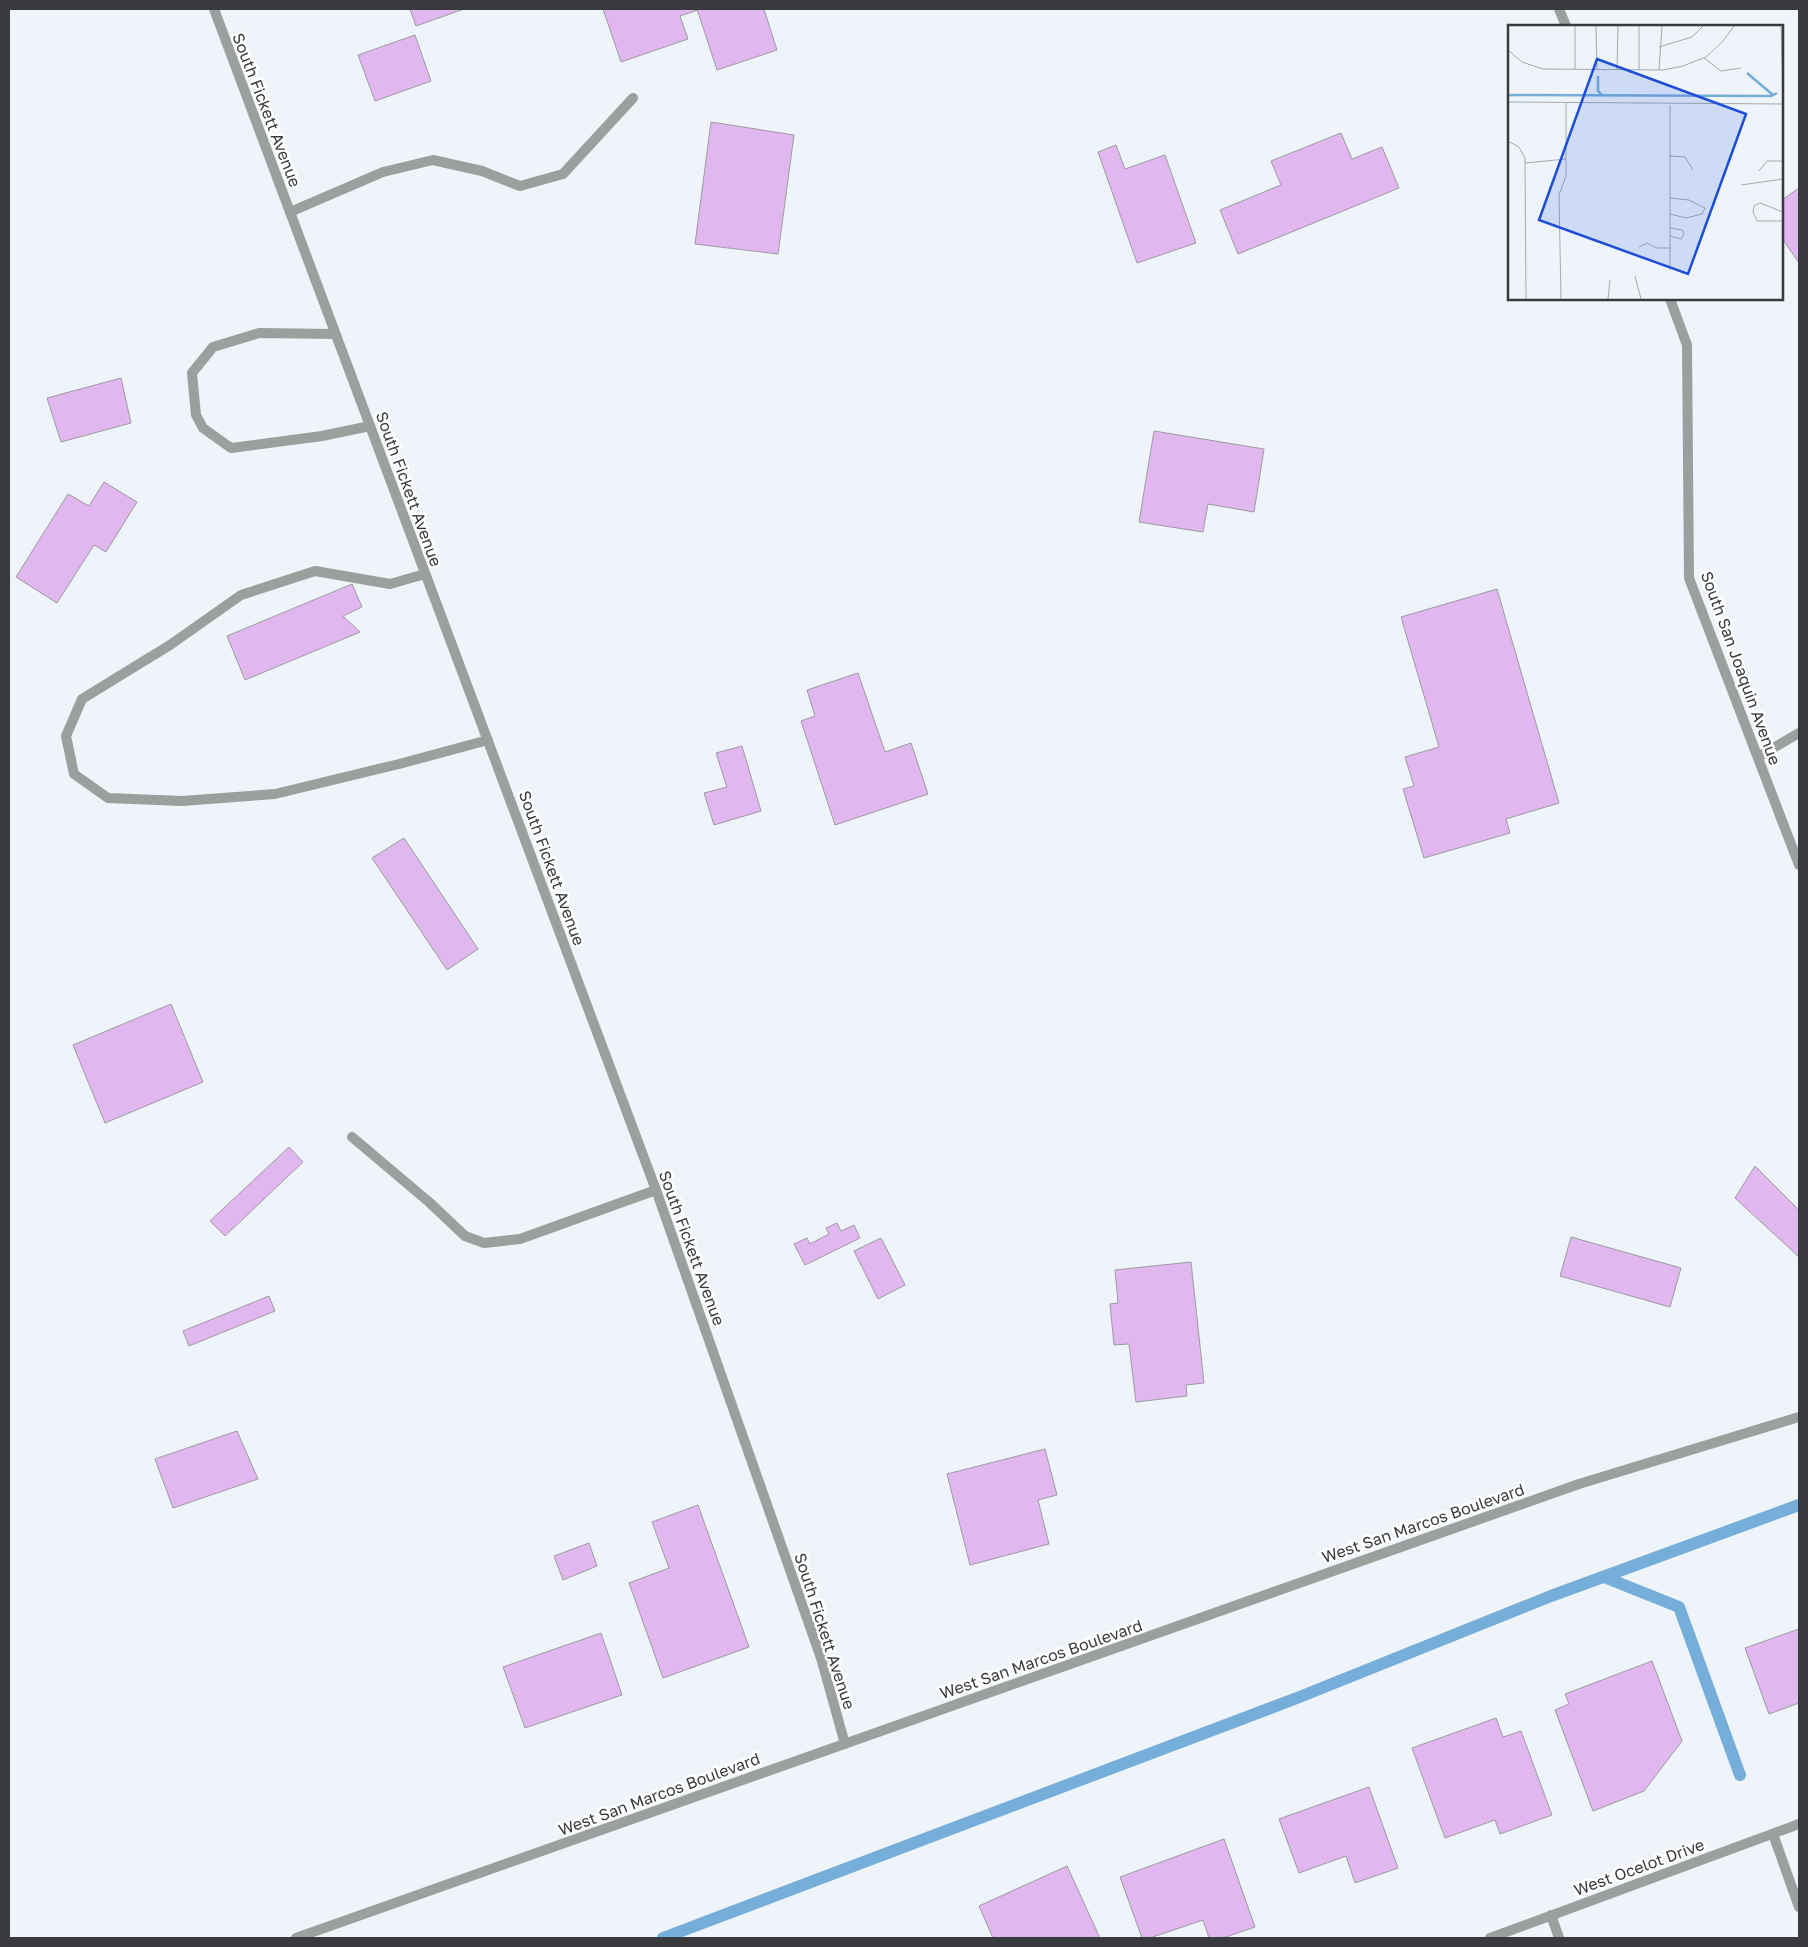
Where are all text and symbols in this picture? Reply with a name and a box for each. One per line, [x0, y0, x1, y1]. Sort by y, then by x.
inset map [1508, 25, 1783, 300]
street label: South Fickett Avenue [228, 30, 306, 190]
street label: South Fickett Avenue [372, 409, 446, 569]
street label: South San Joaquin Avenue [1697, 568, 1785, 768]
street label: South Fickett Avenue [515, 788, 589, 948]
street label: South Fickett Avenue [655, 1168, 729, 1328]
street label: West San Marcos Boulevard [1319, 1479, 1527, 1567]
street label: South Fickett Avenue [790, 1550, 860, 1712]
street label: West San Marcos Boulevard [937, 1615, 1145, 1703]
street label: West San Marcos Boulevard [555, 1748, 763, 1840]
street label: West Ocelot Drive [1571, 1834, 1707, 1900]

